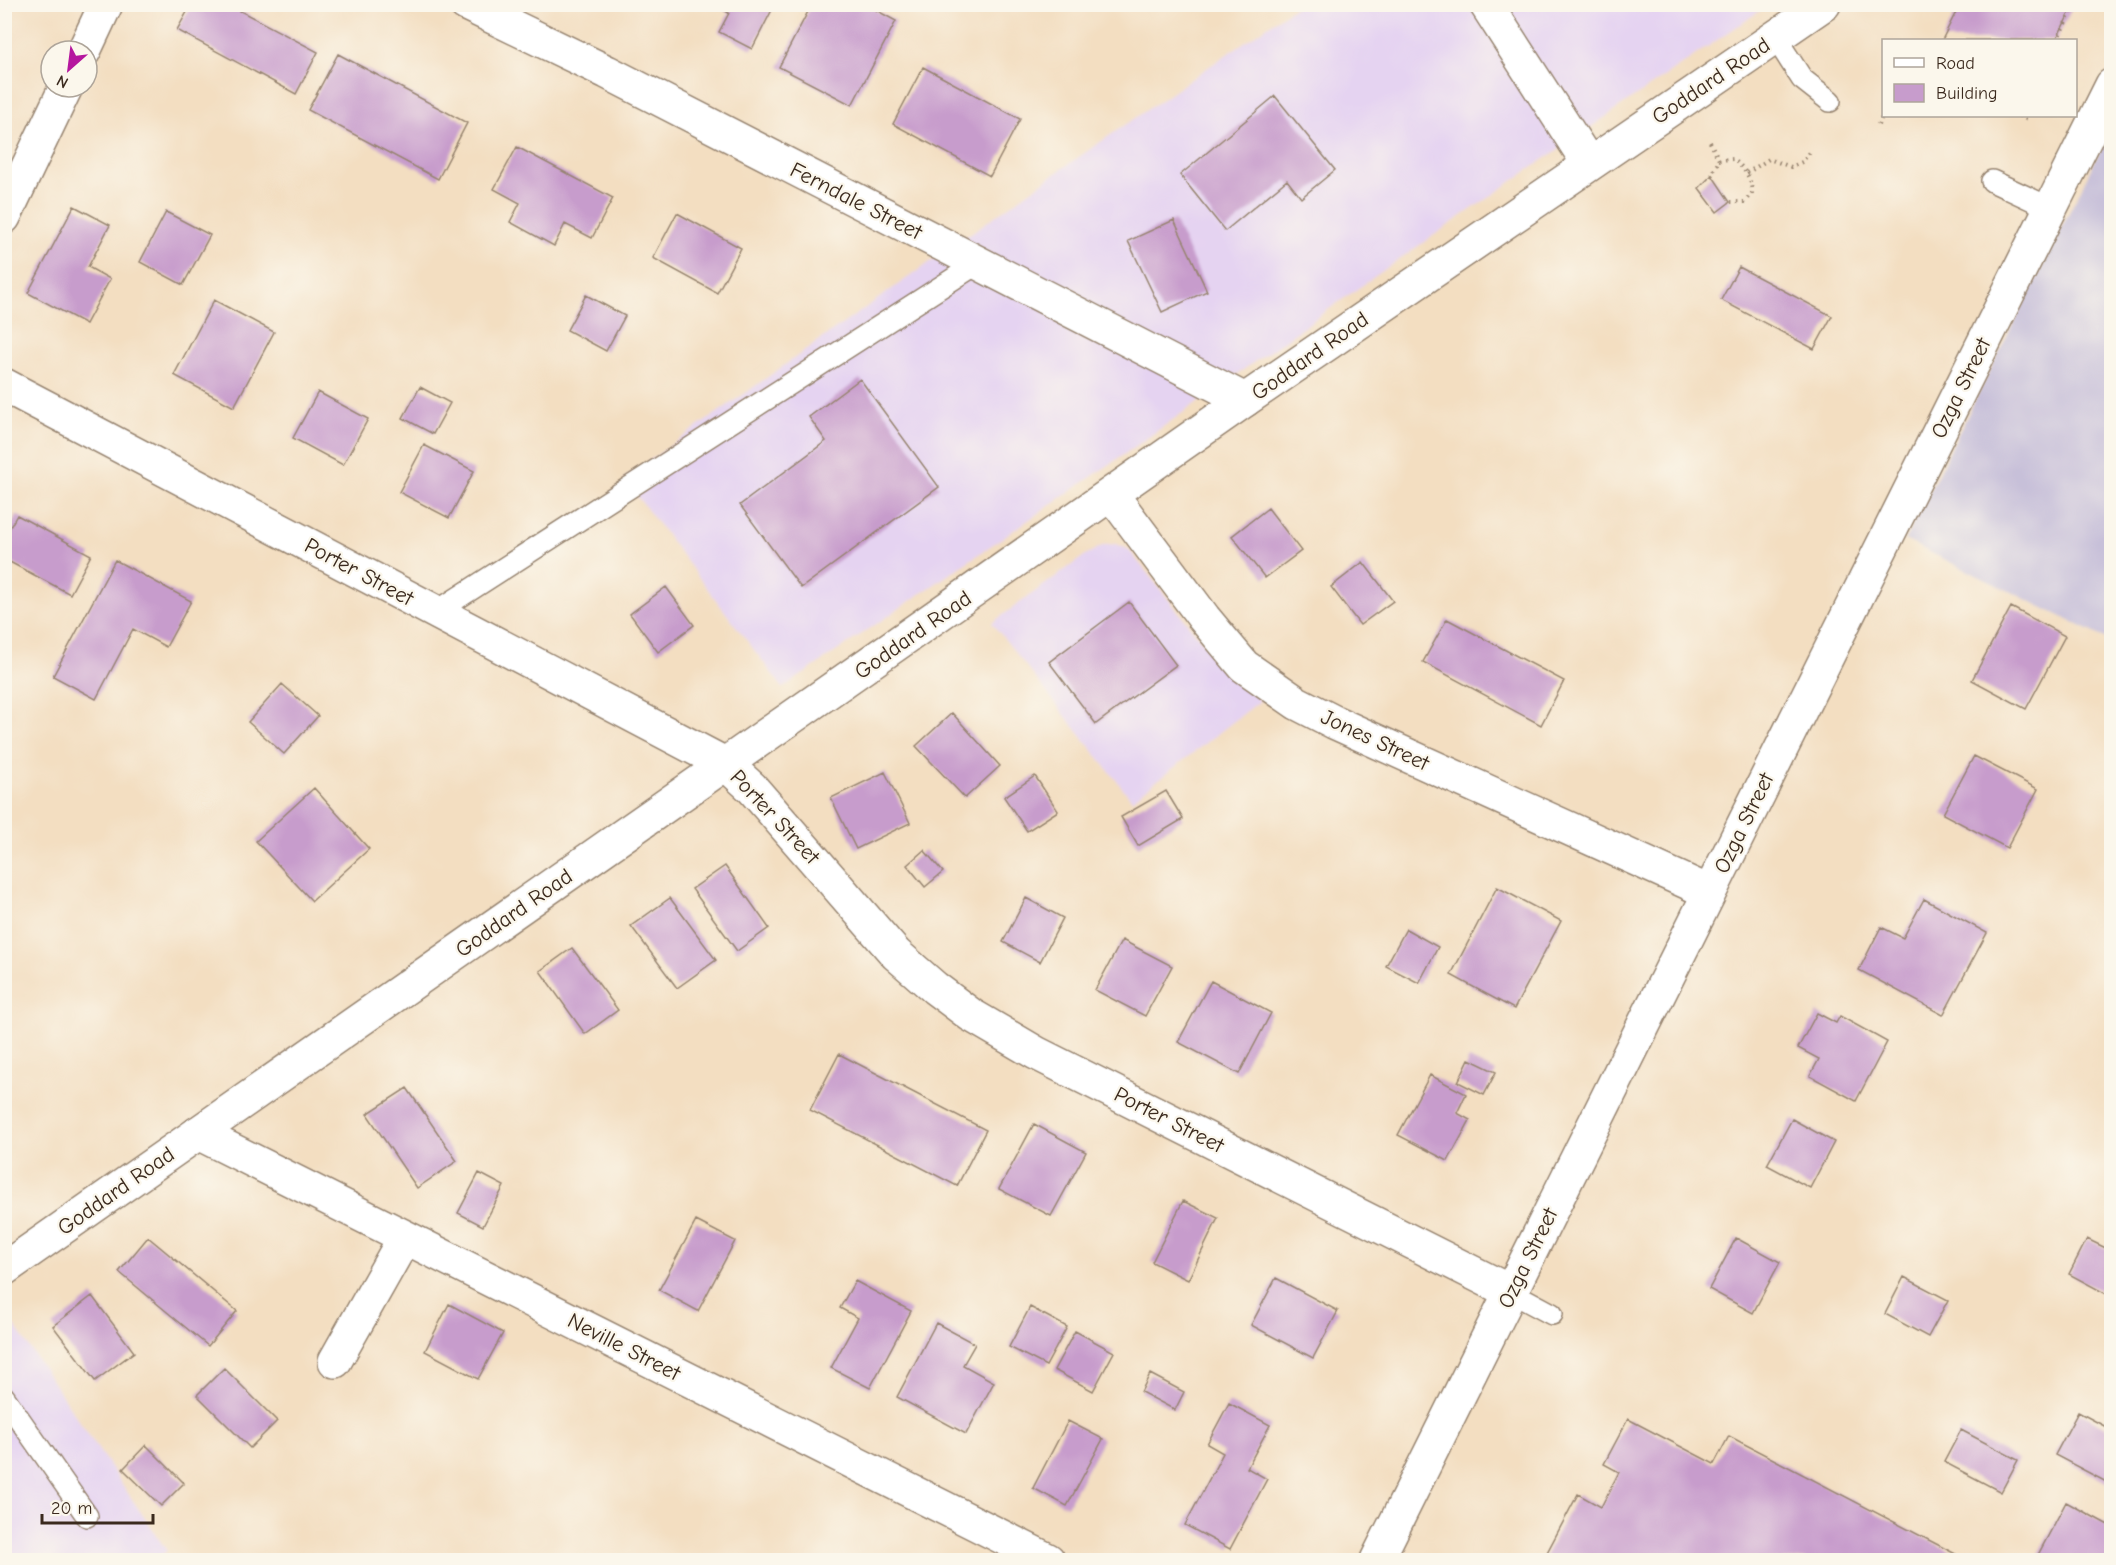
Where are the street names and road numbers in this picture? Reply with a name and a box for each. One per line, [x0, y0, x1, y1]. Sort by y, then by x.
street label: Goddard Road [1647, 32, 1775, 130]
street label: Ferndale Street [786, 157, 927, 246]
street label: Goddard Road [1247, 306, 1373, 406]
street label: Ozga Street [1926, 333, 1997, 443]
street label: Porter Street [300, 532, 419, 612]
street label: Goddard Road [850, 585, 976, 685]
street label: Jones Street [1317, 704, 1434, 777]
street label: Porter Street [725, 764, 826, 870]
street label: Ozga Street [1709, 768, 1780, 878]
street label: Goddard Road [451, 863, 577, 963]
street label: Porter Street [1110, 1081, 1229, 1159]
street label: Goddard Road [53, 1141, 179, 1241]
street label: Ozga Street [1493, 1203, 1564, 1313]
street label: Neville Street [563, 1308, 685, 1387]

